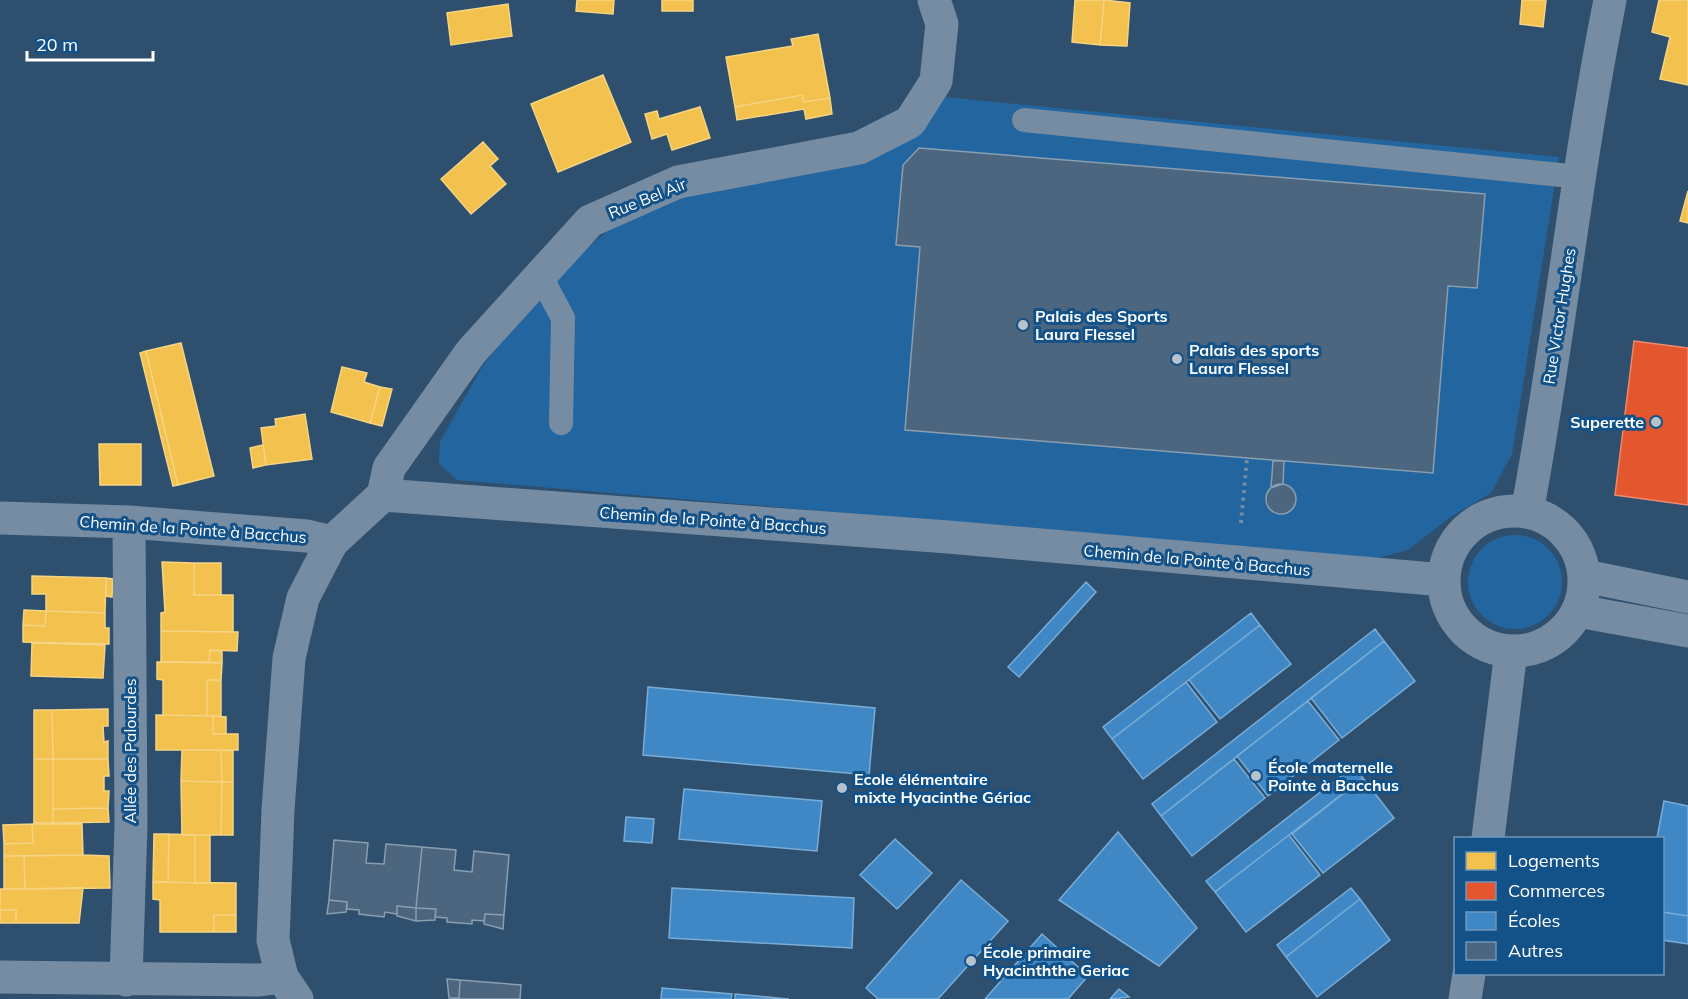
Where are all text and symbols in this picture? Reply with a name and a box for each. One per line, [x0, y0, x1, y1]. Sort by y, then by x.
scale bar [27, 24, 153, 62]
text: 20 m [36, 33, 78, 56]
street label: Rue Bel Air [605, 173, 689, 223]
street label: Rue Victor Hughes [1538, 246, 1580, 386]
place label: Palais des Sports Laura Flessel [1035, 306, 1168, 344]
marker: Palais des Sports Laura Flessel [1016, 318, 1030, 332]
place label: Palais des sports Laura Flessel [1189, 340, 1319, 378]
marker: Palais des sports Laura Flessel [1170, 352, 1184, 366]
place label: Superette [1570, 412, 1644, 432]
marker: Superette [1649, 415, 1663, 429]
street label: Chemin de la Pointe à Bacchus [599, 502, 827, 538]
street label: Chemin de la Pointe à Bacchus [79, 511, 307, 547]
street label: Chemin de la Pointe à Bacchus [1083, 540, 1311, 580]
street label: Allée des Palourdes [120, 678, 140, 824]
place label: École maternelle Pointe à Bacchus [1268, 757, 1399, 795]
place label: Ecole élémentaire mixte Hyacinthe Gériac [854, 769, 1031, 807]
marker: École maternelle Pointe à Bacchus [1249, 769, 1263, 783]
marker: Ecole élémentaire mixte Hyacinthe Gériac [835, 781, 849, 795]
legend [1454, 837, 1664, 975]
text: Logements [1508, 849, 1600, 872]
text: Commerces [1508, 879, 1605, 902]
text: Écoles [1508, 909, 1561, 932]
text: Autres [1508, 939, 1563, 962]
place label: École primaire Hyacinththe Geriac [983, 942, 1129, 980]
marker: École primaire Hyacinththe Geriac [964, 954, 978, 968]

